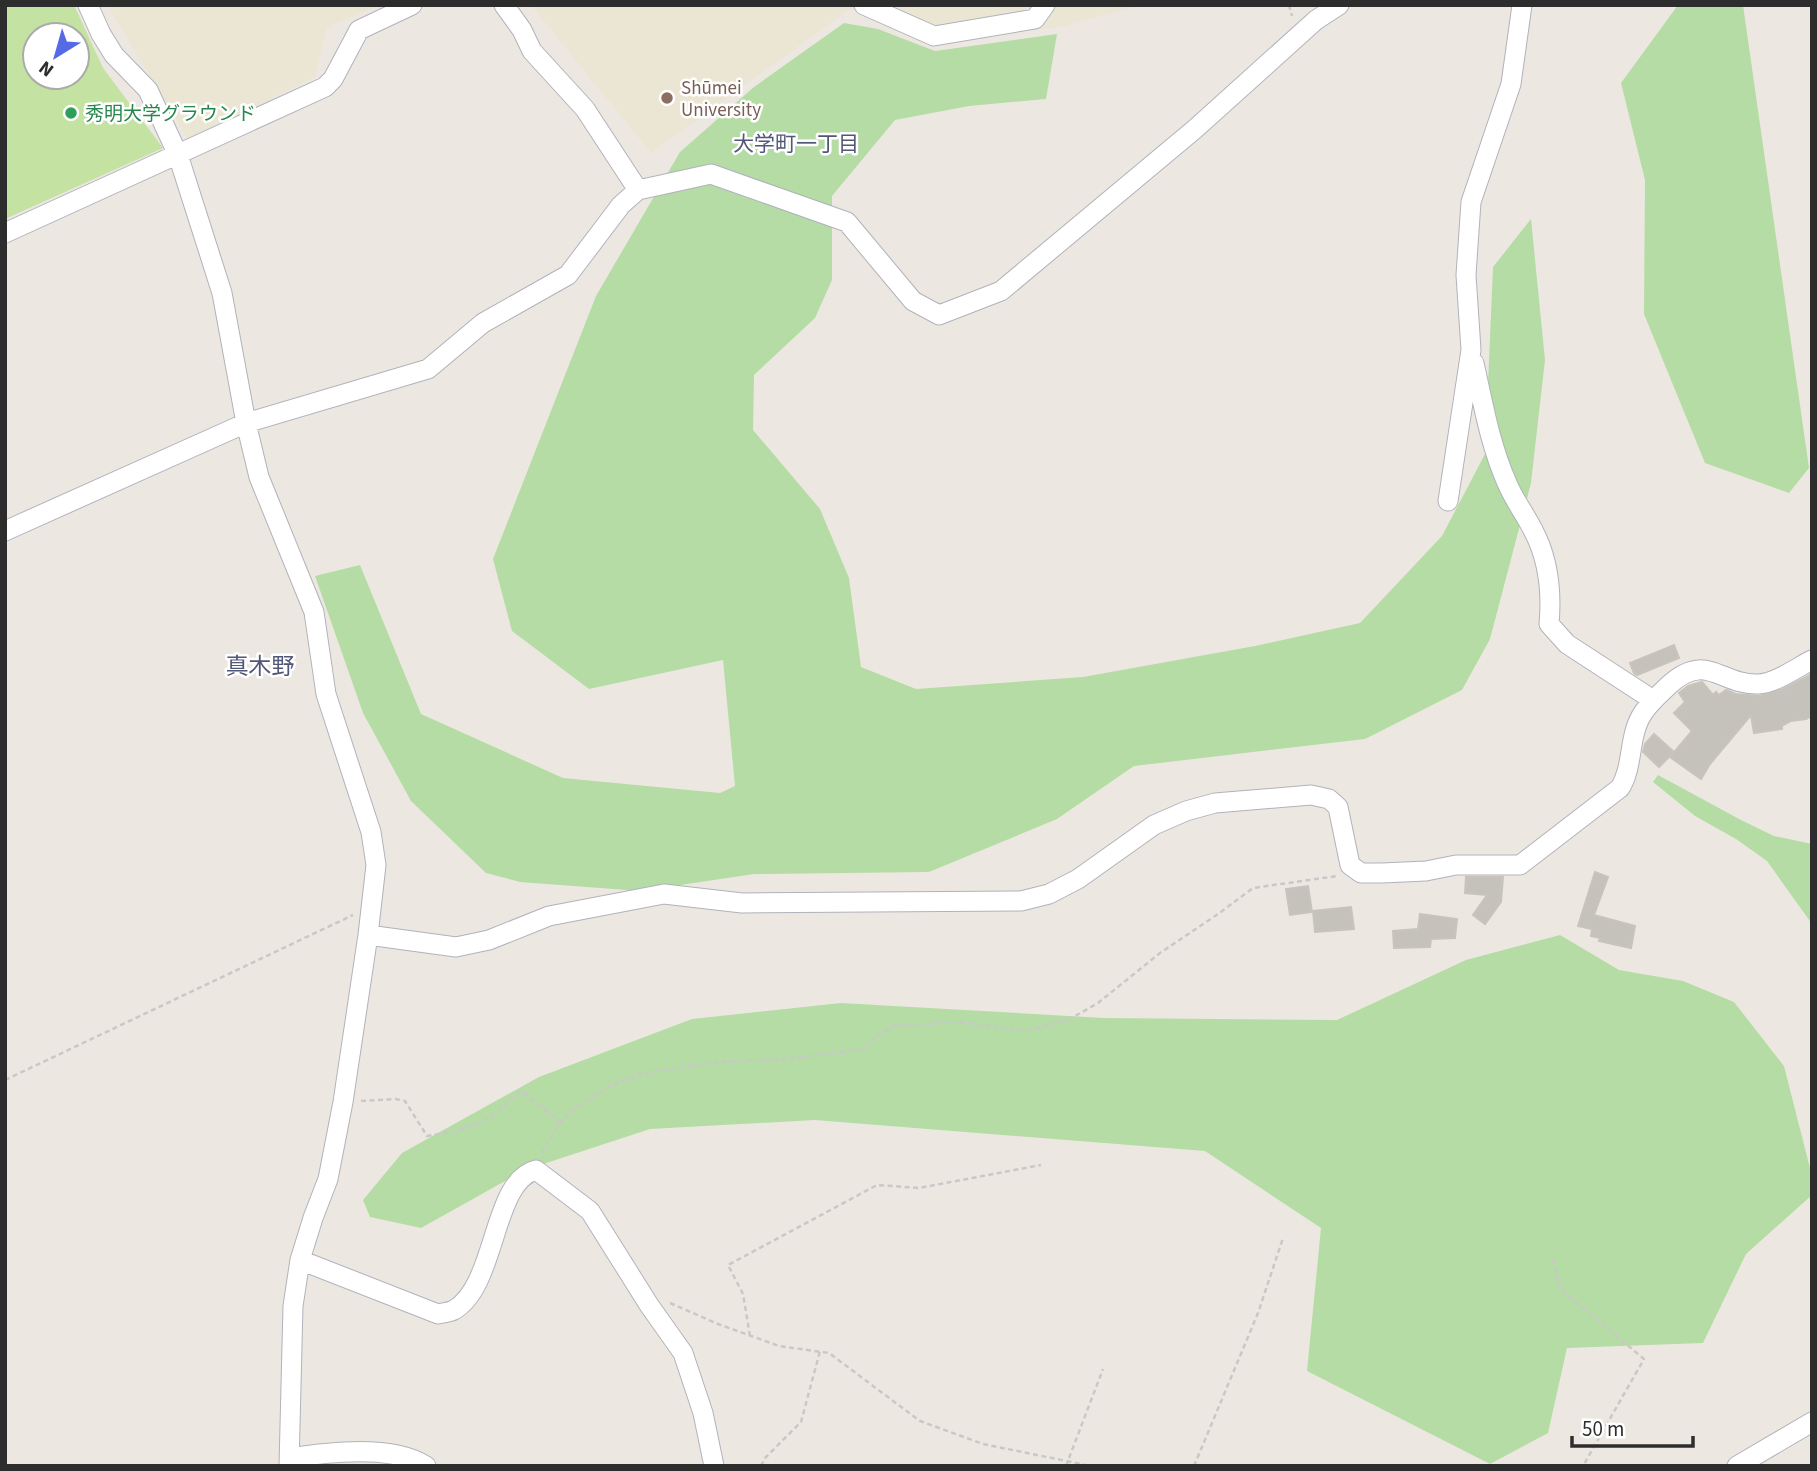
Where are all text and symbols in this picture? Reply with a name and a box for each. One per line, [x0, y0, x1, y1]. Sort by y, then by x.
north arrow [21, 21, 91, 91]
text: N [33, 54, 60, 83]
place label: Shūmei University [681, 75, 761, 124]
marker: Shūmei University [659, 90, 675, 106]
place label: 秀明大学グラウンド [85, 101, 256, 128]
marker: 秀明大学グラウンド [63, 105, 79, 121]
district label: 大学町一丁目 [733, 129, 859, 159]
district label: 真木野 [226, 650, 295, 683]
scale bar [1572, 1404, 1693, 1448]
text: 50 m [1582, 1414, 1624, 1444]

